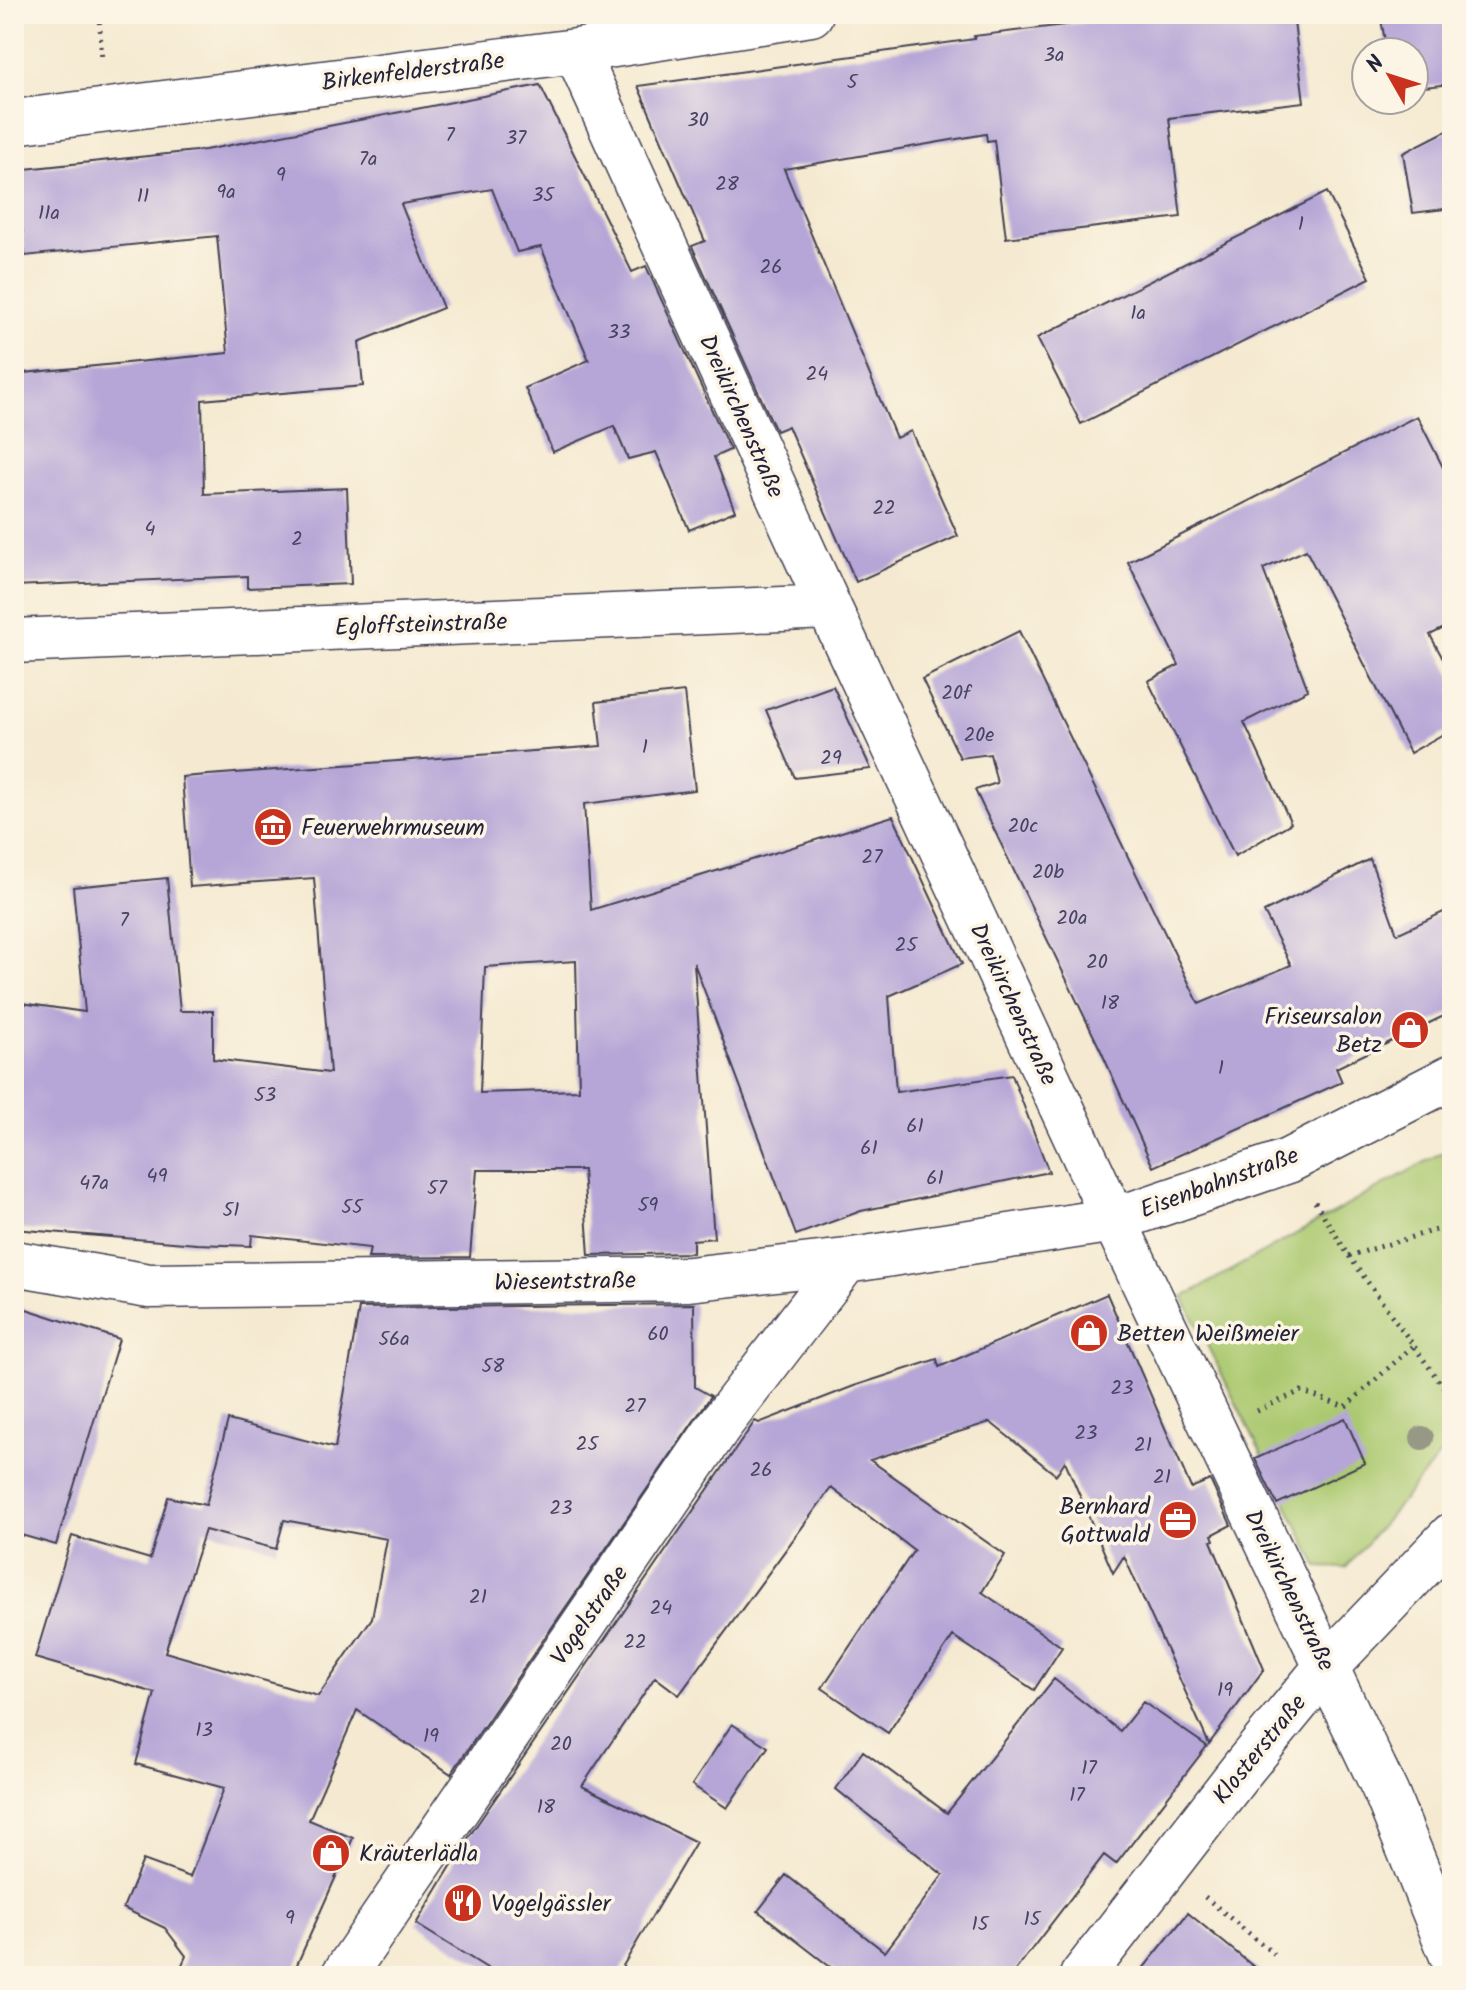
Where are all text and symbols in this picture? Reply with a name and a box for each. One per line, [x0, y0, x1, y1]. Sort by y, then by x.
north arrow [1350, 36, 1430, 116]
house number: 3a [1044, 40, 1064, 72]
street label: Birkenfelderstraße [320, 42, 507, 103]
text: N [1358, 48, 1394, 81]
house number: 5 [847, 67, 859, 99]
house number: 30 [687, 105, 709, 137]
house number: 7 [445, 120, 455, 152]
house number: 37 [506, 123, 527, 155]
house number: 7a [359, 144, 377, 176]
house number: 9 [276, 160, 286, 192]
house number: 28 [715, 169, 740, 201]
house number: 9a [216, 177, 236, 209]
house number: 35 [532, 180, 555, 212]
house number: 11 [137, 181, 149, 213]
house number: 11a [38, 198, 60, 230]
house number: 1 [1298, 209, 1304, 241]
house number: 26 [760, 252, 782, 284]
house number: 1a [1130, 298, 1146, 330]
house number: 33 [608, 317, 630, 349]
street label: Dreikirchenstraße [687, 328, 794, 505]
house number: 24 [806, 359, 828, 391]
house number: 22 [872, 493, 896, 525]
house number: 4 [144, 514, 156, 546]
house number: 2 [291, 524, 303, 556]
street label: Egloffsteinstraße [334, 603, 508, 648]
house number: 20f [941, 678, 973, 710]
house number: 20e [964, 720, 994, 752]
house number: 1 [642, 732, 648, 764]
house number: 29 [820, 743, 842, 775]
museum icon: Feuerwehrmuseum [252, 806, 294, 848]
place label: Feuerwehrmuseum [301, 809, 485, 848]
house number: 20c [1008, 811, 1038, 843]
house number: 27 [862, 842, 883, 874]
house number: 20b [1032, 857, 1065, 889]
house number: 20a [1057, 903, 1088, 935]
house number: 7 [119, 905, 129, 937]
street label: Dreikirchenstraße [958, 917, 1067, 1093]
house number: 25 [895, 930, 918, 962]
house number: 20 [1086, 947, 1108, 979]
house number: 18 [1101, 988, 1120, 1020]
place label: Friseursalon Betz [1264, 998, 1382, 1065]
shop icon: Friseursalon Betz [1389, 1009, 1431, 1051]
house number: 1 [1218, 1053, 1224, 1085]
house number: 53 [254, 1080, 276, 1112]
house number: 61 [906, 1111, 924, 1143]
house number: 61 [860, 1133, 878, 1165]
street label: Eisenbahnstraße [1135, 1137, 1305, 1230]
house number: 49 [147, 1161, 168, 1193]
house number: 61 [926, 1163, 944, 1195]
house number: 47a [79, 1168, 109, 1200]
house number: 57 [427, 1173, 448, 1205]
house number: 59 [638, 1190, 658, 1222]
house number: 55 [341, 1192, 364, 1224]
house number: 51 [222, 1195, 240, 1227]
street label: Wiesentstraße [494, 1262, 637, 1303]
shop icon: Betten Weißmeier [1068, 1312, 1110, 1354]
place label: Betten Weißmeier [1117, 1315, 1301, 1354]
house number: 60 [647, 1319, 669, 1351]
house number: 56a [378, 1324, 410, 1356]
house number: 58 [482, 1351, 505, 1383]
house number: 23 [1110, 1373, 1134, 1405]
house number: 27 [625, 1391, 646, 1423]
house number: 23 [1074, 1418, 1098, 1450]
house number: 25 [576, 1429, 599, 1461]
house number: 21 [1134, 1430, 1152, 1462]
house number: 26 [750, 1455, 772, 1487]
house number: 21 [1153, 1462, 1171, 1494]
place label: Bernhard Gottwald [1059, 1488, 1151, 1555]
house number: 23 [549, 1493, 573, 1525]
office icon: Bernhard Gottwald [1157, 1499, 1199, 1541]
street label: Dreikirchenstraße [1233, 1503, 1345, 1678]
street label: Vogelstraße [541, 1557, 639, 1674]
house number: 21 [469, 1582, 487, 1614]
house number: 24 [650, 1593, 672, 1625]
house number: 22 [623, 1627, 647, 1659]
house number: 19 [1217, 1675, 1233, 1707]
street label: Klosterstraße [1203, 1686, 1317, 1814]
house number: 13 [195, 1715, 213, 1747]
house number: 19 [423, 1721, 439, 1753]
house number: 20 [550, 1729, 572, 1761]
house number: 17 [1081, 1753, 1098, 1785]
house number: 17 [1069, 1780, 1086, 1812]
house number: 18 [537, 1792, 556, 1824]
shop icon: Kräuterlädla [310, 1832, 352, 1874]
place label: Kräuterlädla [359, 1835, 478, 1874]
restaurant icon: Vogelgässler [442, 1882, 484, 1924]
place label: Vogelgässler [491, 1885, 613, 1924]
house number: 9 [285, 1903, 295, 1935]
house number: 15 [1023, 1904, 1042, 1936]
house number: 15 [971, 1909, 990, 1941]

